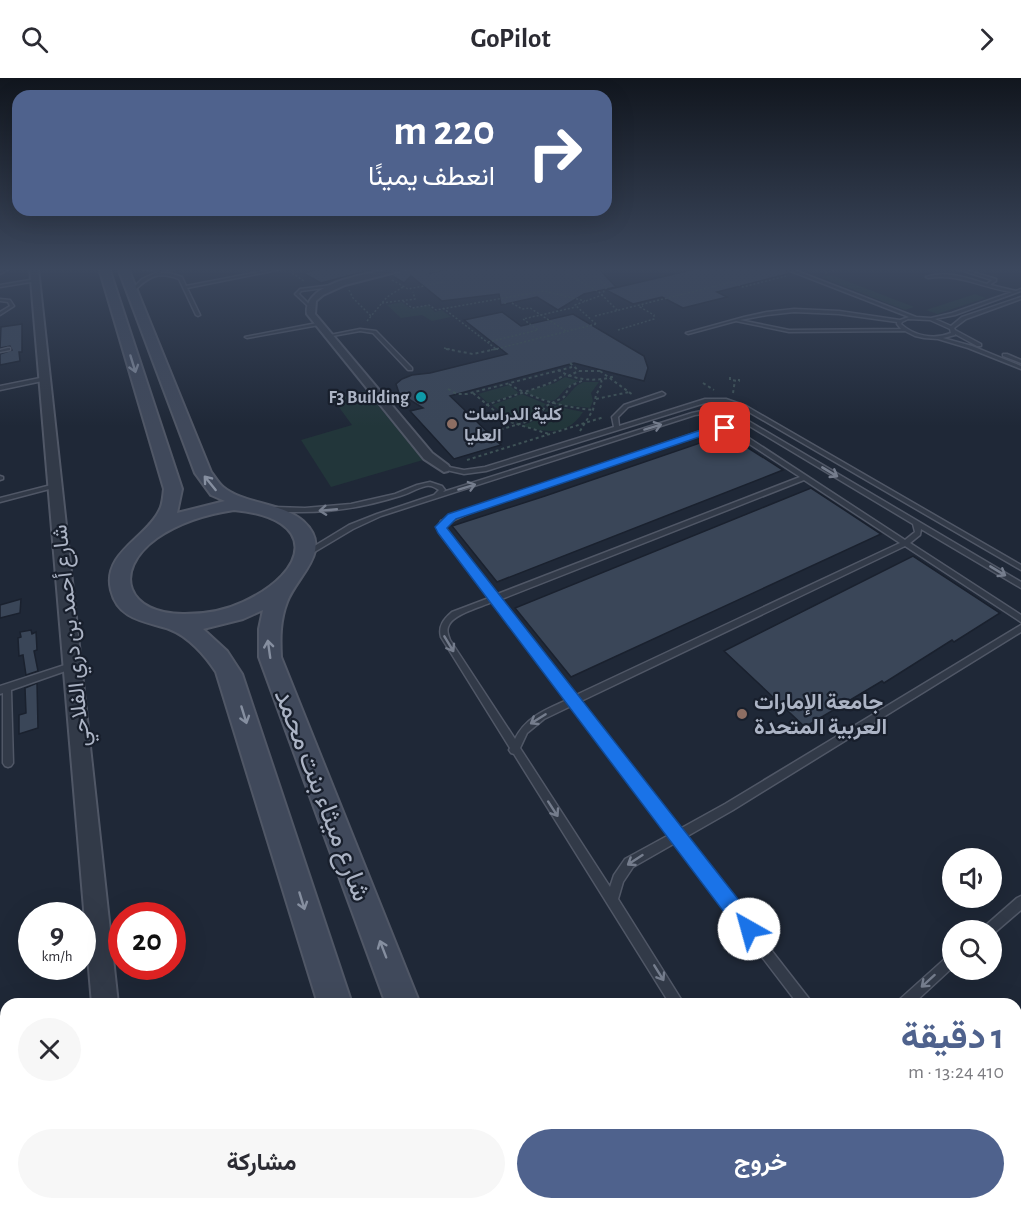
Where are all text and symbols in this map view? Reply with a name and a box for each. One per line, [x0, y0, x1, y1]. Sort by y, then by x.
icon: search [18, 23, 51, 56]
icon: forward [970, 23, 1003, 56]
text: GoPilot [470, 25, 551, 52]
text: 220 m [393, 110, 495, 152]
icon: right [516, 114, 594, 192]
text: انعطف يمينًا [368, 163, 495, 190]
one-way arrow [128, 354, 139, 373]
place label: F3 Building [328, 389, 410, 407]
marker: F3 Building [414, 390, 428, 404]
pin [699, 402, 750, 453]
place label: كلية الدراسات العليا [464, 406, 562, 446]
icon: arrive [708, 411, 741, 444]
marker: كلية الدراسات العليا [445, 417, 459, 431]
one-way arrow [643, 421, 662, 432]
one-way arrow [821, 466, 838, 478]
one-way arrow [203, 476, 217, 491]
one-way arrow [457, 480, 476, 491]
one-way arrow [318, 505, 338, 516]
street label: شارع أحمد بن دري الفلاحي [47, 523, 101, 748]
one-way arrow [989, 566, 1006, 578]
one-way arrow [443, 635, 455, 652]
one-way arrow [264, 639, 275, 659]
street label: شارع ميثاء بنت محمد [266, 685, 375, 906]
place label: جامعة الإمارات العربية المتحدة [754, 691, 887, 740]
one-way arrow [239, 705, 250, 724]
marker: جامعة الإمارات العربية المتحدة [735, 707, 749, 721]
one-way arrow [530, 714, 547, 726]
one-way arrow [547, 800, 559, 817]
map controls [942, 848, 1002, 980]
button: sound [942, 848, 1002, 908]
one-way arrow [627, 853, 644, 866]
one-way arrow [297, 891, 308, 910]
position arrow [717, 897, 781, 961]
speed limit sign: 20 [108, 902, 186, 980]
text: 9 [50, 919, 64, 949]
button: search [942, 920, 1002, 980]
one-way arrow [376, 940, 387, 959]
text: km/h [42, 949, 72, 964]
one-way arrow [653, 964, 665, 981]
one-way arrow [921, 974, 936, 988]
button: close [18, 1018, 81, 1081]
text: 1 دقيقة [901, 1019, 1004, 1055]
text: 410 m · 13:24 [908, 1062, 1004, 1082]
button: مشاركة [18, 1129, 505, 1198]
button: خروج [517, 1129, 1004, 1198]

